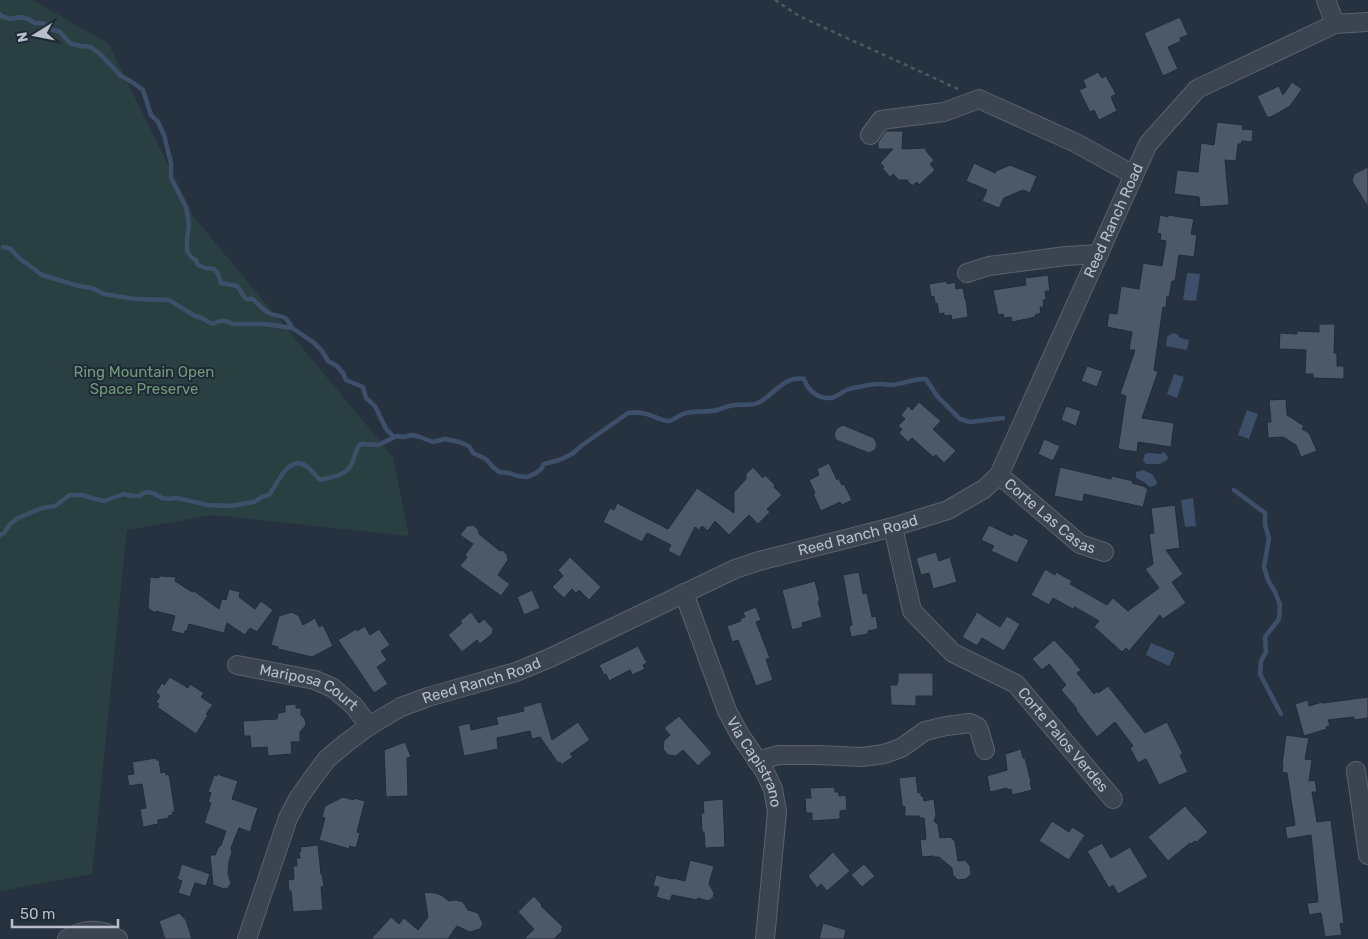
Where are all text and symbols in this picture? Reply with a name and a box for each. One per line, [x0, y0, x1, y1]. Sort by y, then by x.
north arrow [10, 10, 60, 60]
text: N [13, 31, 32, 44]
street label: Reed Ranch Road [1080, 161, 1147, 280]
park label: Ring Mountain Open Space Preserve [74, 363, 214, 398]
street label: Corte Las Casas [1001, 475, 1098, 558]
street label: Reed Ranch Road [796, 511, 920, 560]
street label: Reed Ranch Road [420, 654, 543, 707]
street label: Mariposa Court [258, 661, 362, 714]
street label: Corte Palos Verdes [1014, 684, 1112, 796]
street label: Via Capistrano [723, 714, 785, 809]
scale bar [12, 896, 119, 928]
text: 50 m [20, 905, 55, 923]

